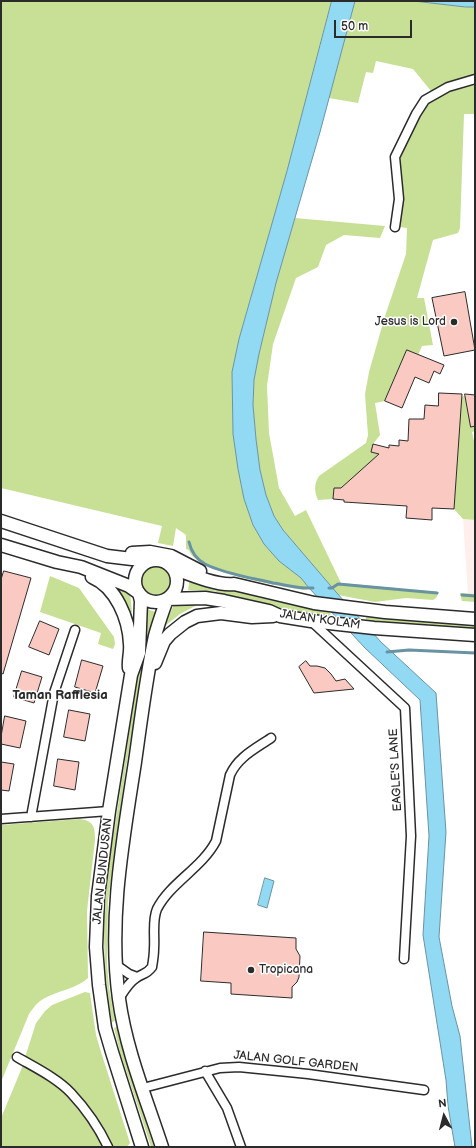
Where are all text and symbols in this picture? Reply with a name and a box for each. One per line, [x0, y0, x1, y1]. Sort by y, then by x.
scale bar [336, 12, 414, 38]
text: 50 m [341, 19, 368, 34]
place label: Jesus is Lord [375, 315, 446, 329]
marker: Jesus is Lord [449, 317, 459, 327]
street label: JALAN KOLAM [279, 607, 361, 633]
district label: Taman Rafflesia [12, 688, 108, 704]
street label: EAGLE'S LANE [387, 728, 405, 812]
street label: JALAN BUNDUSAN [90, 817, 116, 925]
place label: Tropicana [259, 963, 313, 977]
marker: Tropicana [246, 965, 256, 975]
street label: JALAN GOLF GARDEN [233, 1048, 359, 1076]
north arrow [424, 1096, 464, 1136]
text: N [438, 1097, 447, 1111]

